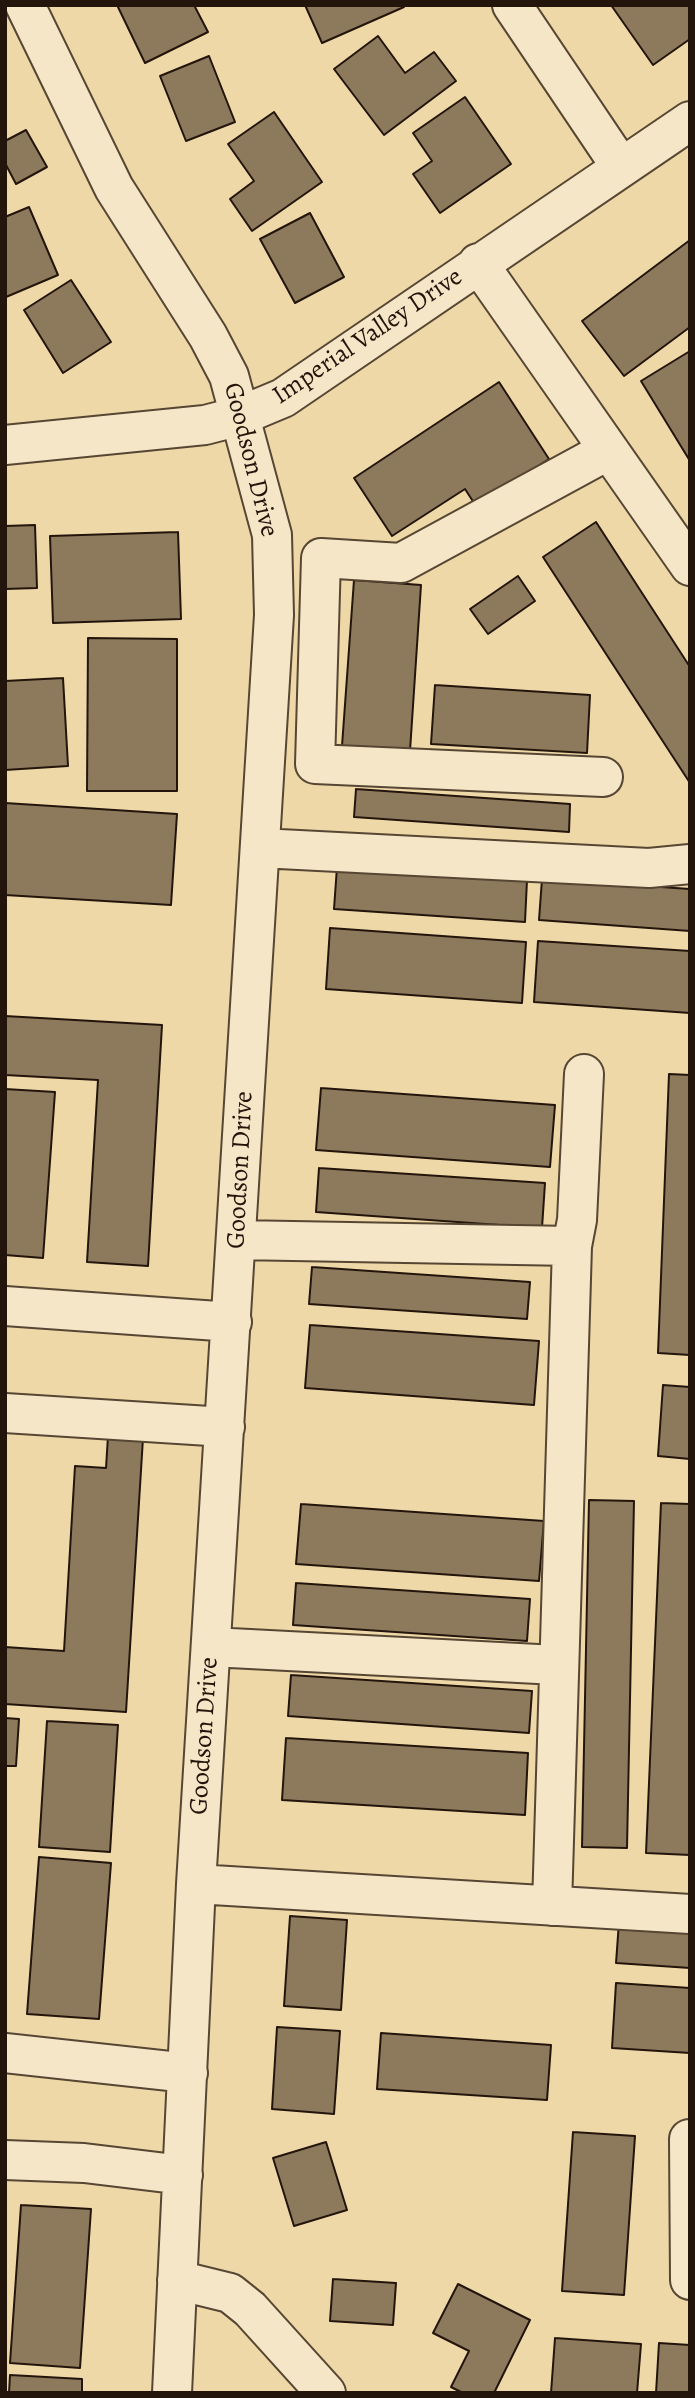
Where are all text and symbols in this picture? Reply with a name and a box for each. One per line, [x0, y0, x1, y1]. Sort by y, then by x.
street label: Imperial Valley Drive [267, 262, 469, 412]
street label: Goodson Drive [216, 380, 284, 540]
street label: Goodson Drive [221, 1090, 261, 1250]
street label: Goodson Drive [184, 1656, 226, 1816]

